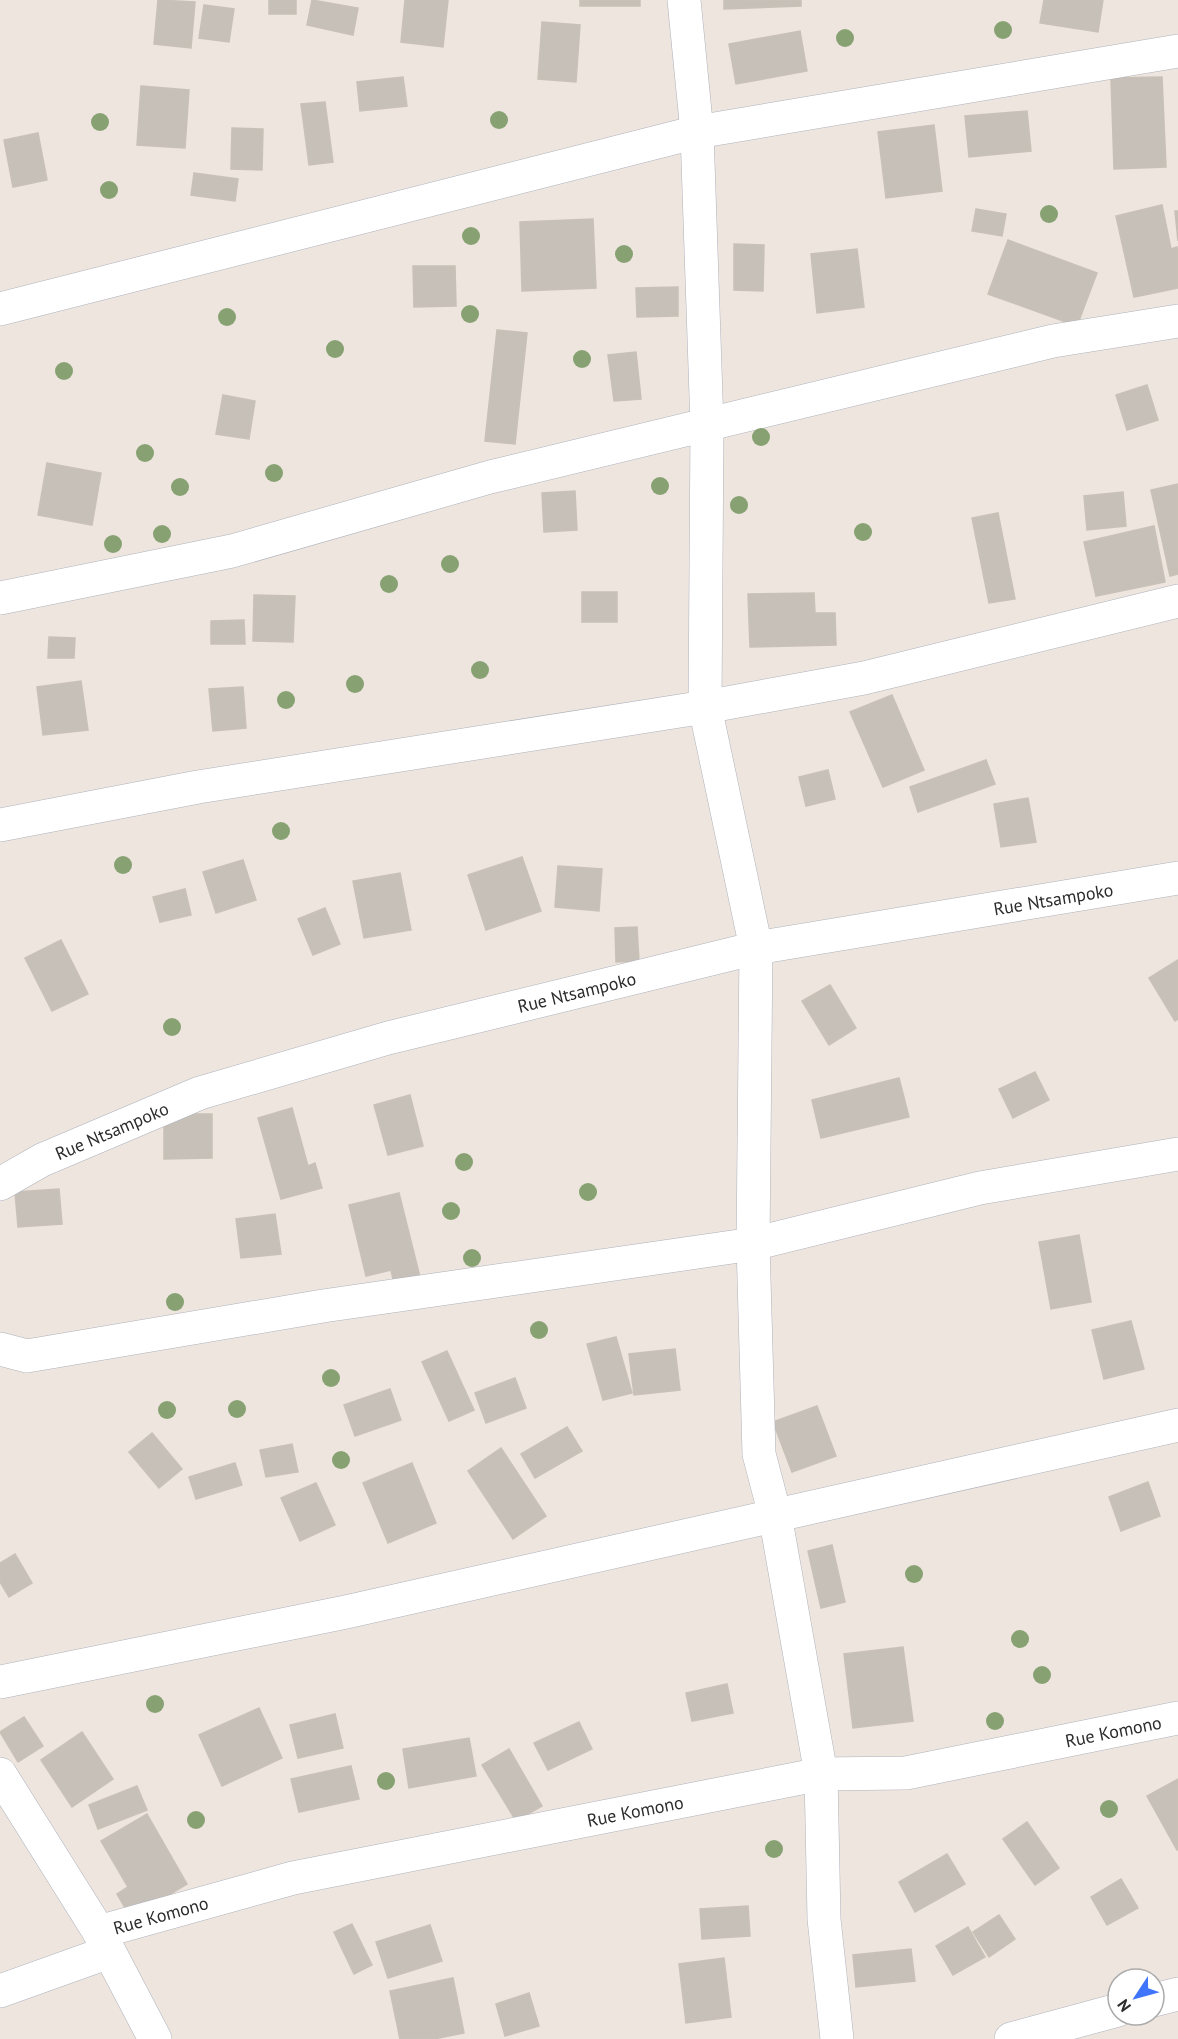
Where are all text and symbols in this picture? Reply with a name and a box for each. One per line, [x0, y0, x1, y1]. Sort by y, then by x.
street label: Rue Ntsampoko [992, 877, 1115, 920]
street label: Rue Ntsampoko [515, 966, 638, 1017]
street label: Rue Ntsampoko [51, 1096, 172, 1165]
street label: Rue Komono [1063, 1710, 1163, 1752]
street label: Rue Komono [585, 1790, 685, 1831]
street label: Rue Komono [110, 1891, 211, 1939]
north arrow [1106, 1967, 1166, 2027]
text: N [1113, 1996, 1135, 2016]

